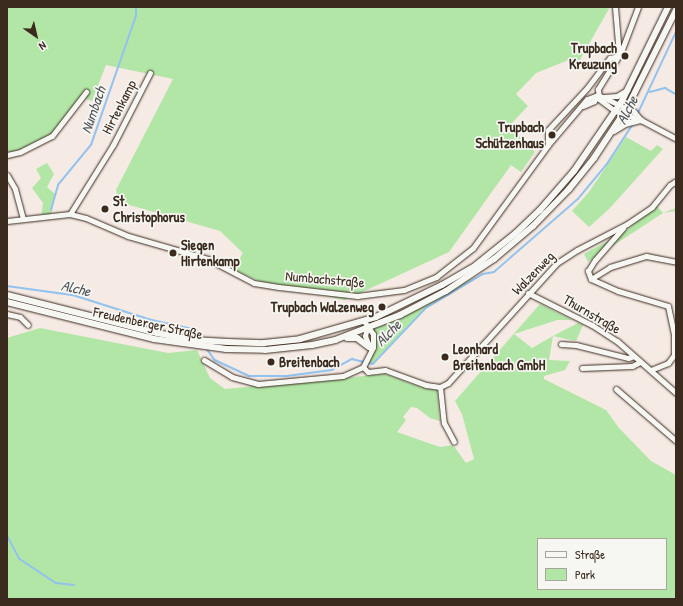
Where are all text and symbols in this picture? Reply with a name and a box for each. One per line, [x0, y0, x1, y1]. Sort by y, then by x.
north arrow [16, 16, 56, 56]
text: N [36, 39, 49, 53]
place label: Trupbach Kreuzung [569, 40, 617, 72]
marker: Trupbach Kreuzung [620, 51, 630, 61]
street label: Hirtenkamp [98, 77, 140, 137]
water label: Numbach [77, 84, 109, 136]
water label: Alche [612, 93, 642, 127]
place label: Trupbach Schützenhaus [476, 119, 544, 152]
marker: Trupbach Schützenhaus [547, 130, 557, 140]
place label: St. Christophorus [113, 193, 185, 226]
marker: St. Christophorus [100, 204, 110, 214]
place label: Siegen Hirtenkamp [181, 237, 240, 270]
marker: Siegen Hirtenkamp [168, 248, 178, 258]
street label: Walzenweg [508, 248, 558, 298]
street label: Numbachstraße [285, 267, 365, 291]
water label: Alche [60, 276, 92, 300]
street label: Thurnstraße [560, 291, 624, 337]
place label: Trupbach Walzenweg [271, 299, 374, 315]
marker: Trupbach Walzenweg [377, 302, 387, 312]
street label: Freudenberger Straße [92, 303, 204, 343]
water label: Alche [371, 316, 405, 350]
place label: Leonhard Breitenbach GmbH [453, 341, 545, 374]
marker: Leonhard Breitenbach GmbH [440, 352, 450, 362]
place label: Breitenbach [279, 354, 339, 370]
marker: Breitenbach [266, 357, 276, 367]
legend [537, 538, 667, 590]
text: Straße [575, 546, 605, 563]
text: Park [575, 566, 595, 583]

